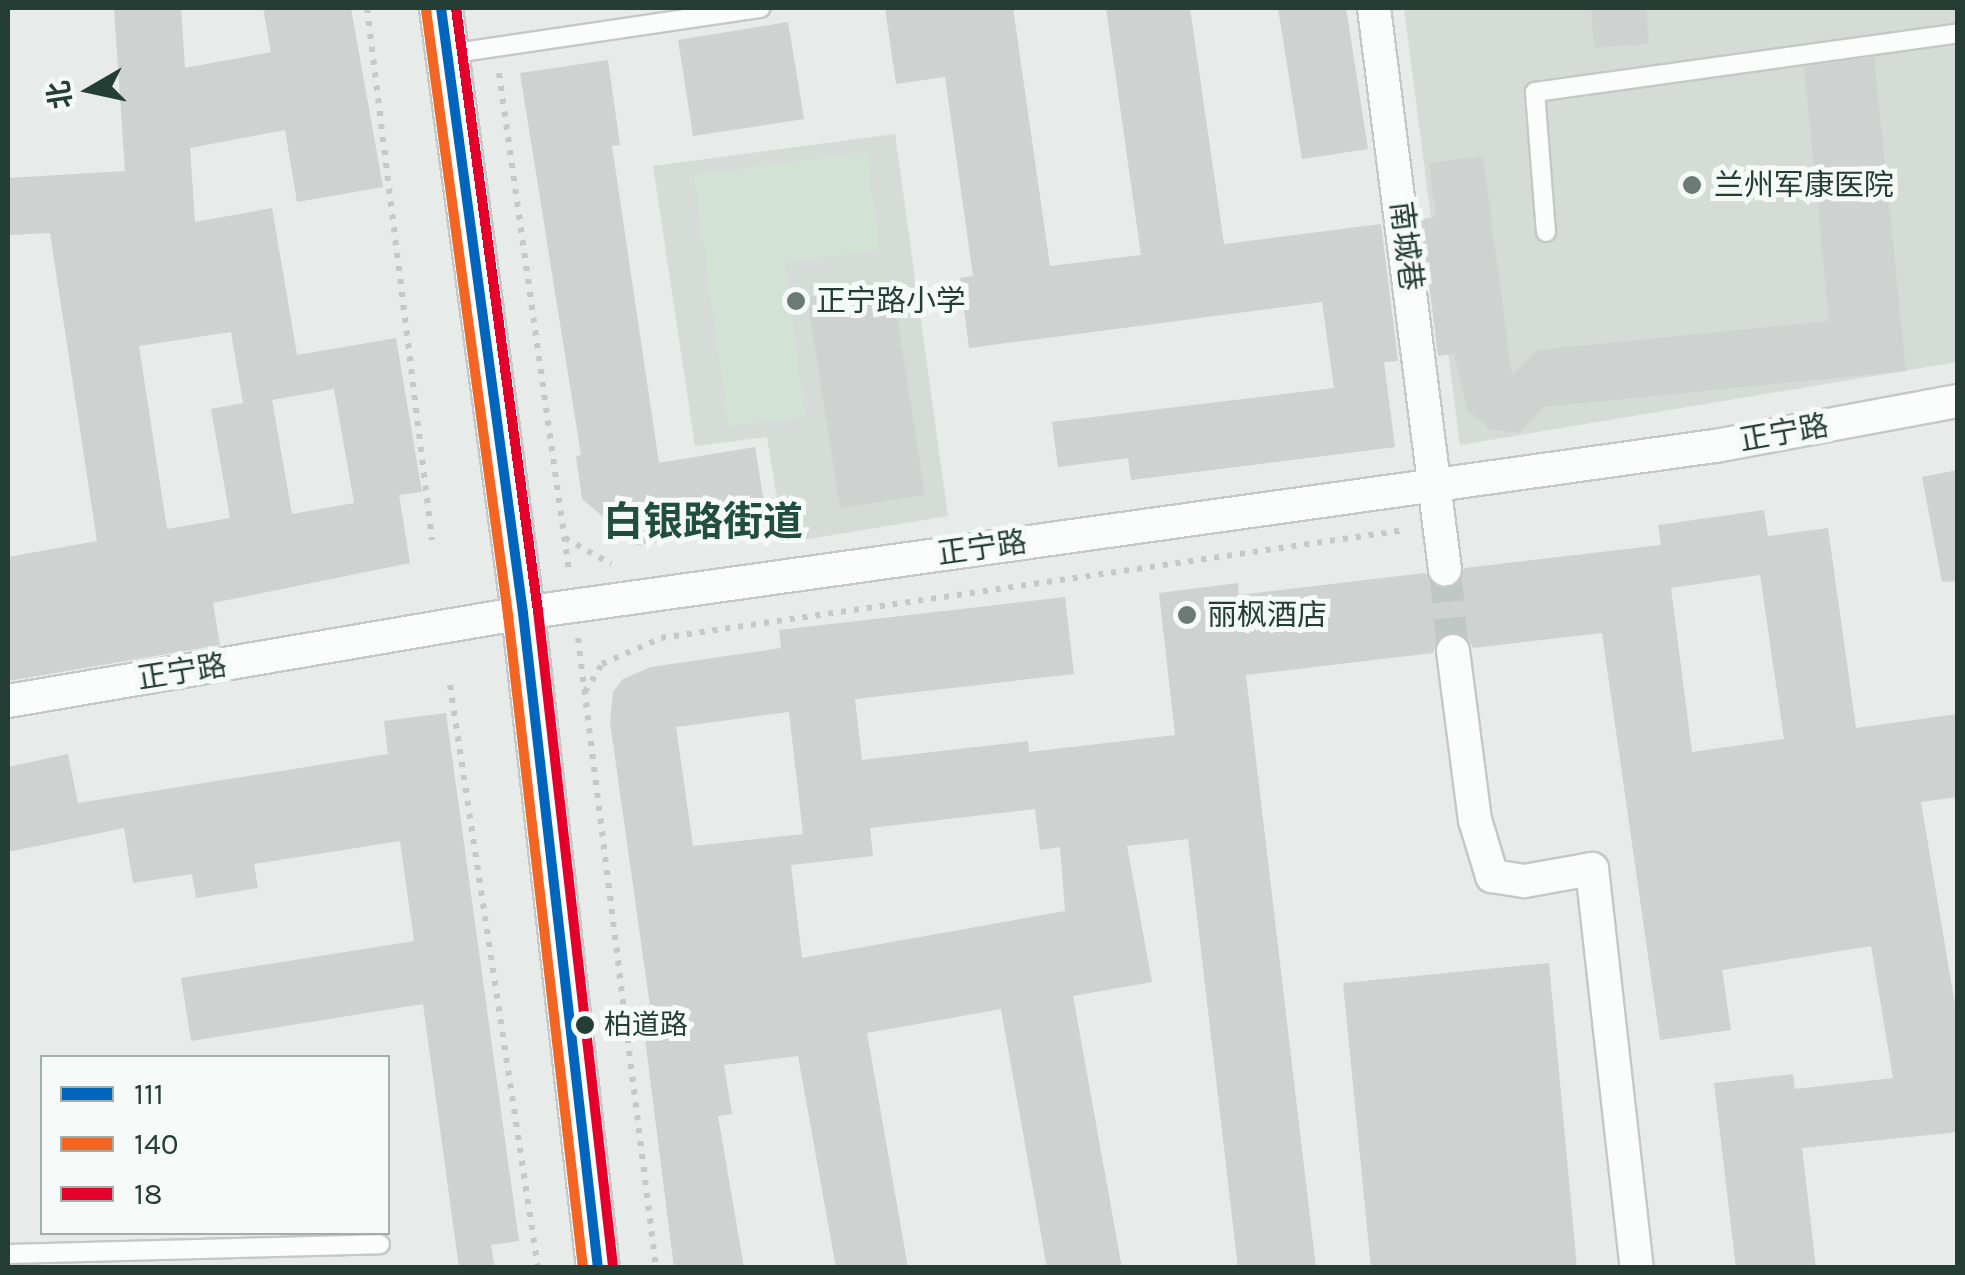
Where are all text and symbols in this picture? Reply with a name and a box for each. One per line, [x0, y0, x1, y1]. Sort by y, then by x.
north arrow [40, 40, 140, 140]
text: 北 [41, 78, 78, 111]
place label: 兰州军康医院 [1714, 167, 1894, 203]
marker: 兰州军康医院 [1679, 172, 1705, 198]
street label: 南城巷 [1383, 199, 1429, 293]
place label: 正宁路小学 [816, 283, 966, 319]
marker: 正宁路小学 [785, 290, 807, 312]
street label: 正宁路 [1737, 407, 1831, 459]
district label: 白银路街道 [603, 498, 803, 546]
street label: 正宁路 [935, 524, 1029, 572]
place label: 丽枫酒店 [1207, 597, 1327, 633]
marker: 丽枫酒店 [1176, 604, 1198, 626]
street label: 正宁路 [135, 647, 229, 697]
place label: 柏道路 [604, 1008, 688, 1042]
marker: 柏道路 [575, 1015, 595, 1035]
legend [40, 1055, 390, 1235]
text: 111 [134, 1076, 164, 1112]
text: 140 [134, 1126, 178, 1162]
text: 18 [134, 1176, 162, 1212]

